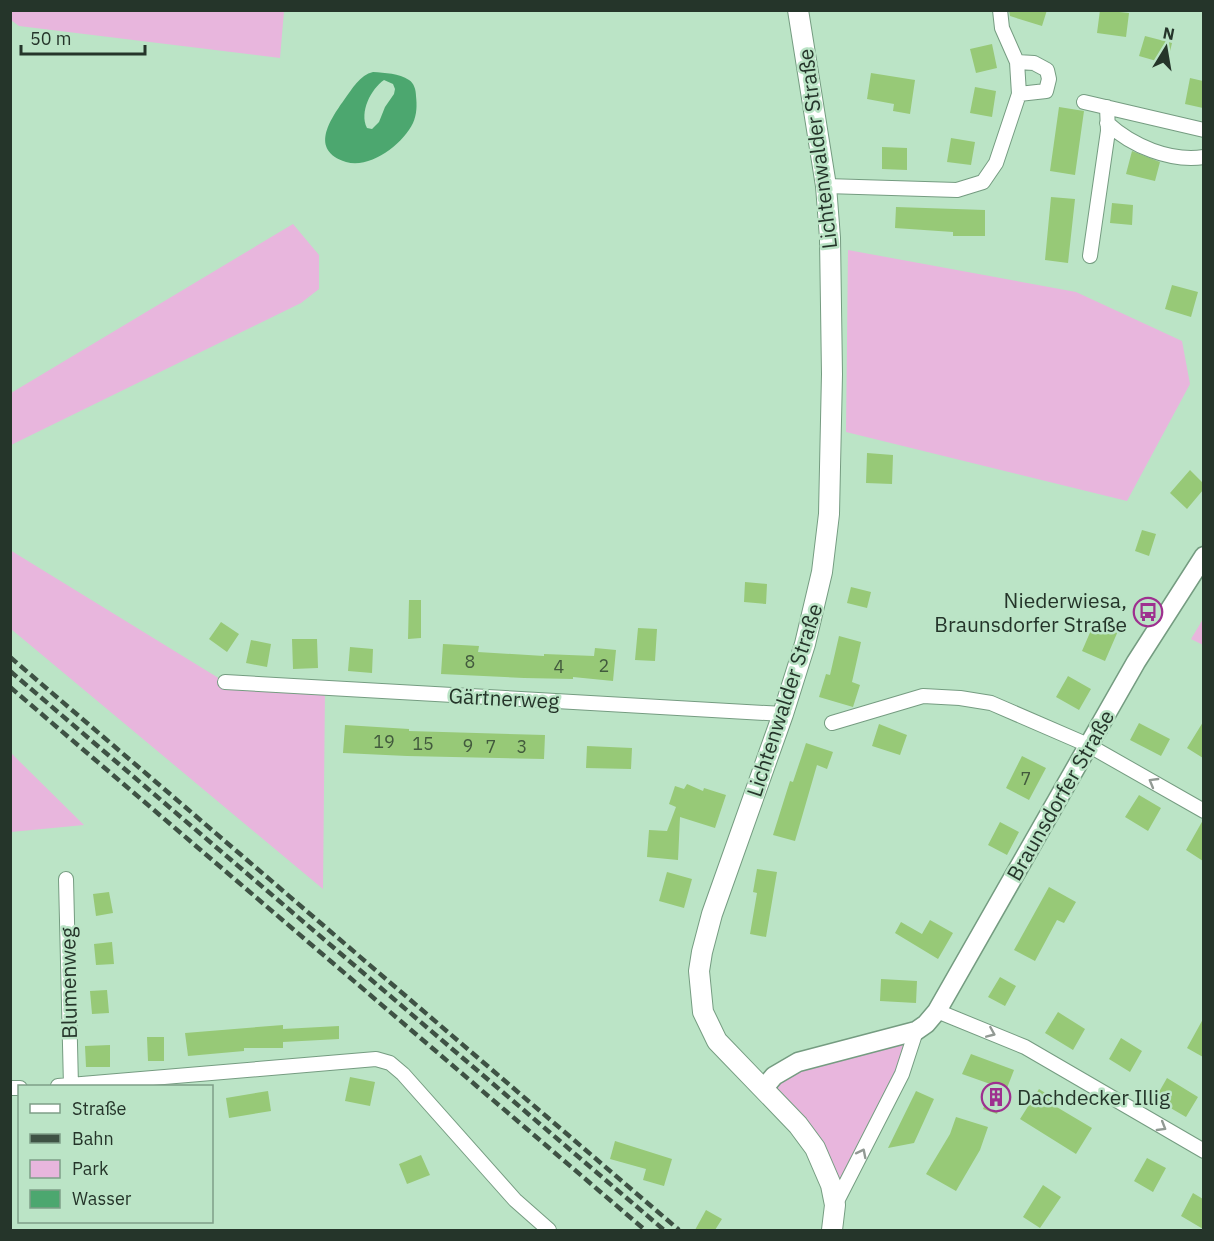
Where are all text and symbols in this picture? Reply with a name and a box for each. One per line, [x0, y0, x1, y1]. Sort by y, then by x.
scale bar [21, 18, 146, 56]
north arrow [1136, 18, 1196, 78]
text: N [1161, 22, 1176, 44]
text: 50 m [30, 27, 72, 50]
street label: Lichtenwalder Straße [791, 47, 843, 251]
place label: Niederwiesa, Braunsdorfer Straße [934, 586, 1127, 638]
bus stop icon: Niederwiesa, Braunsdorfer Straße [1132, 596, 1164, 628]
street label: Lichtenwalder Straße [740, 600, 828, 800]
house number: 8 [465, 650, 475, 673]
house number: 2 [599, 654, 609, 677]
house number: 4 [554, 655, 565, 678]
street label: Gärtnerweg [448, 681, 560, 715]
street label: Braunsdorfer Straße [1000, 705, 1120, 885]
house number: 19 [373, 730, 395, 753]
house number: 15 [412, 732, 434, 755]
house number: 9 [463, 734, 473, 757]
house number: 7 [486, 735, 496, 758]
house number: 3 [517, 735, 527, 758]
house number: 7 [1021, 767, 1031, 790]
one-way arrow [1149, 778, 1159, 789]
street label: Blumenweg [53, 927, 83, 1039]
one-way arrow [985, 1026, 996, 1038]
building icon: Dachdecker Illig [980, 1081, 1012, 1113]
place label: Dachdecker Illig [1017, 1083, 1170, 1111]
legend [18, 1085, 213, 1223]
text: Straße [72, 1097, 126, 1120]
one-way arrow [1156, 1119, 1166, 1131]
text: Bahn [72, 1127, 114, 1150]
one-way arrow [854, 1149, 866, 1160]
text: Park [72, 1157, 109, 1180]
text: Wasser [72, 1187, 132, 1210]

